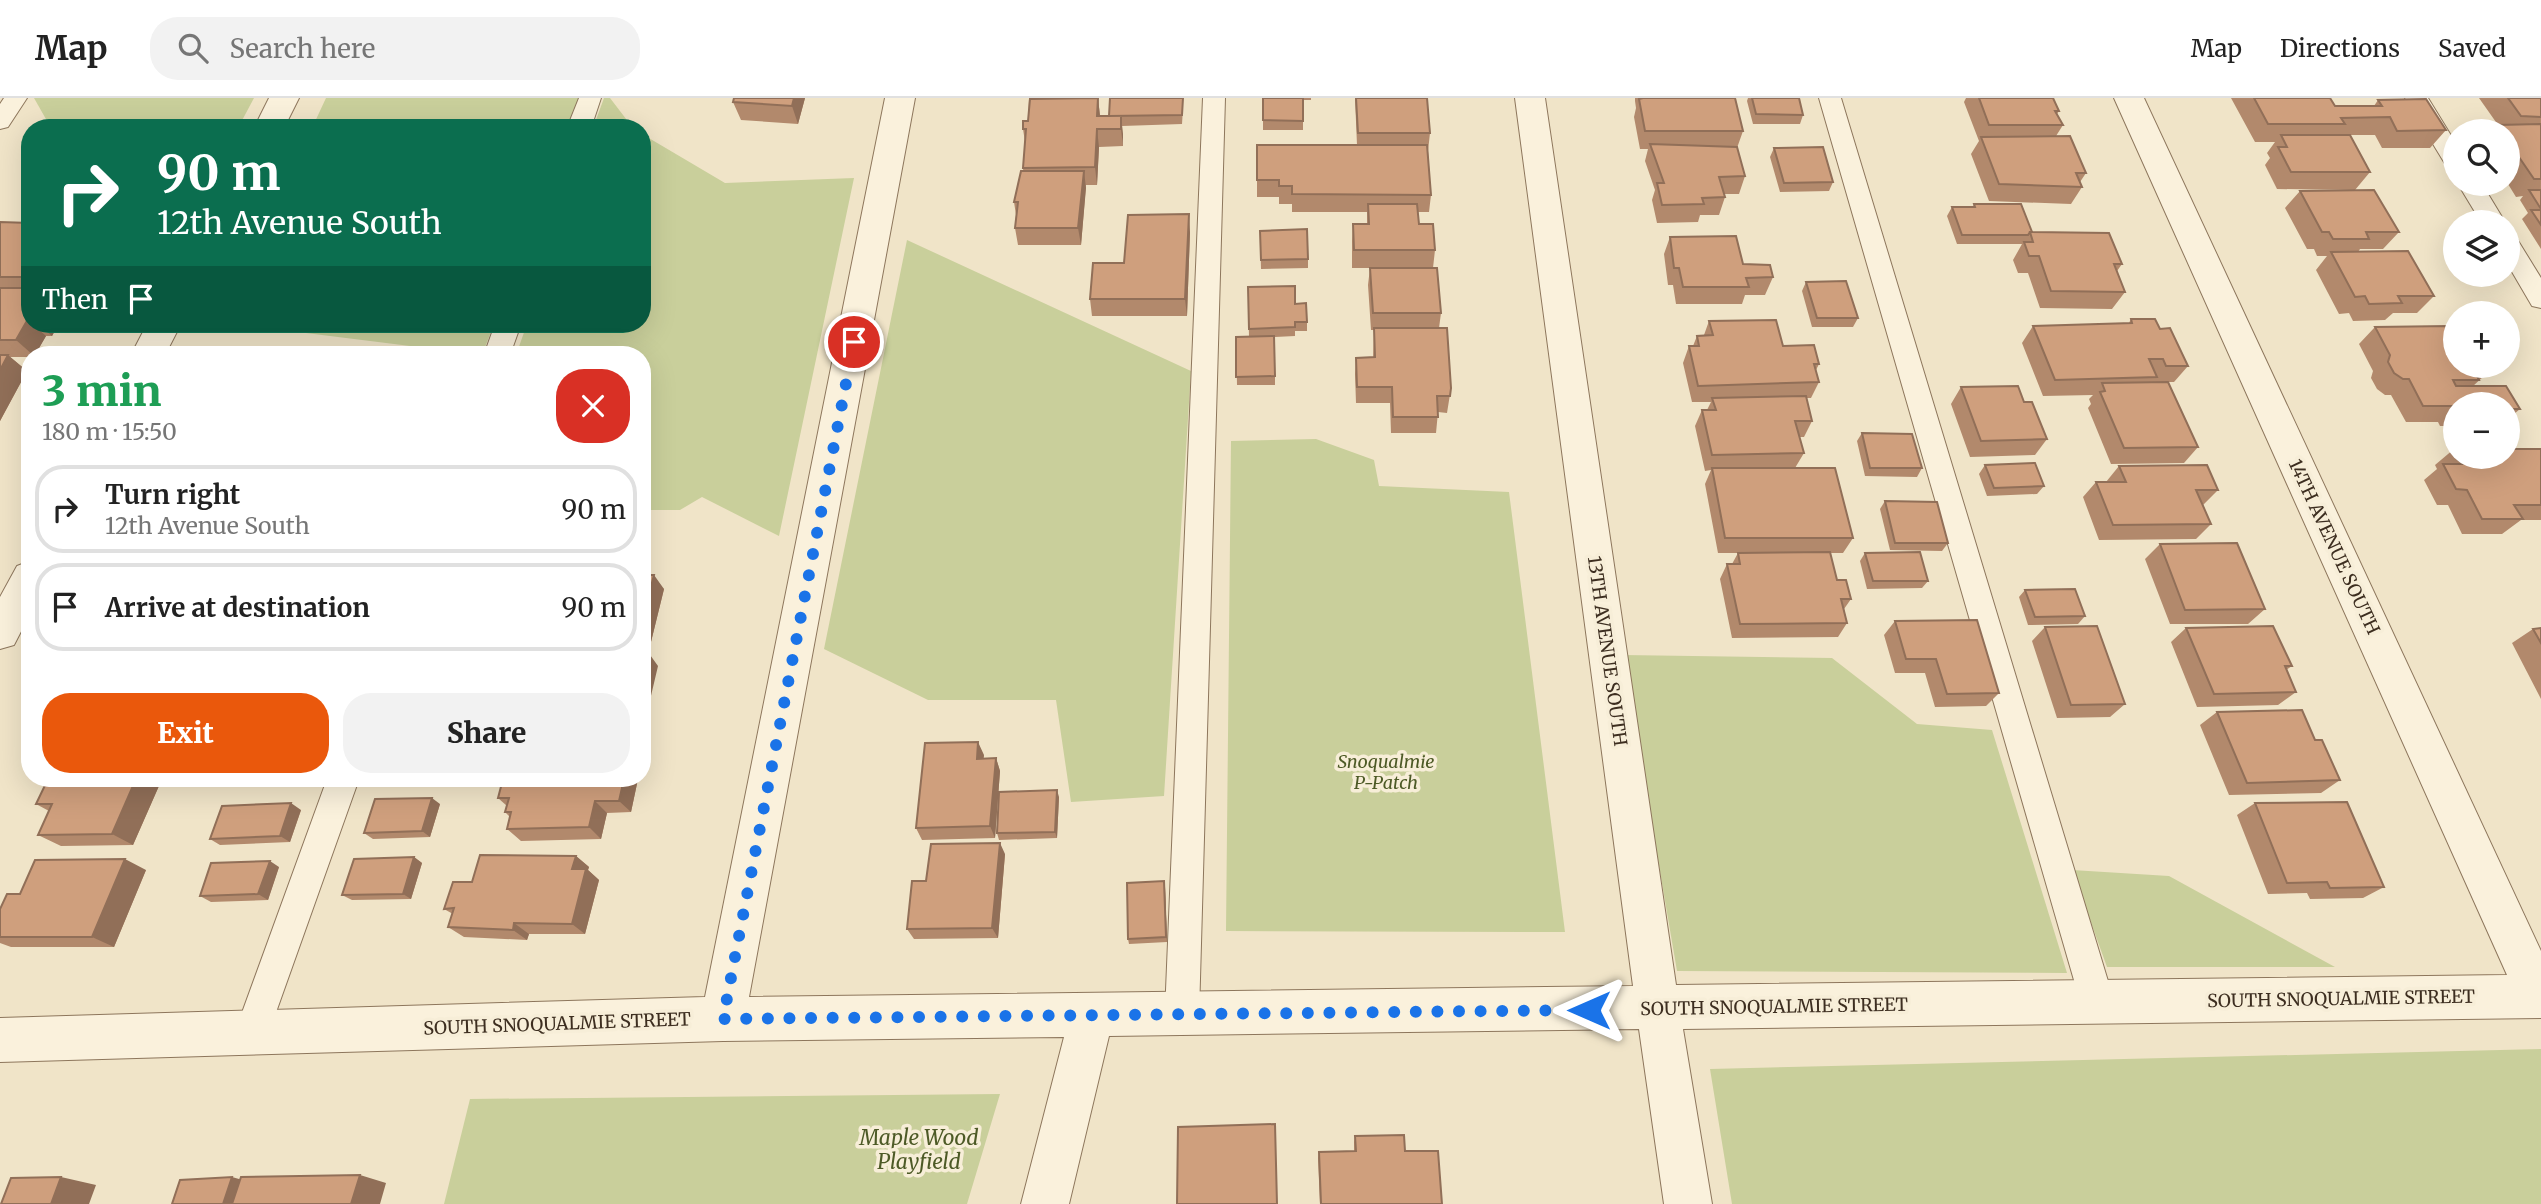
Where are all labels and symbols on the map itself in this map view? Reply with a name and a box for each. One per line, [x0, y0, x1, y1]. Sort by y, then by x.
pin [824, 312, 884, 372]
street label: 14TH AVENUE SOUTH [2284, 456, 2385, 638]
street label: 13TH AVENUE SOUTH [1583, 554, 1632, 747]
park label: Snoqualmie P-Patch [1337, 750, 1435, 794]
position arrow [1552, 973, 1626, 1047]
street label: SOUTH SNOQUALMIE STREET [2207, 985, 2476, 1012]
street label: SOUTH SNOQUALMIE STREET [1640, 993, 1909, 1020]
street label: SOUTH SNOQUALMIE STREET [423, 1007, 692, 1040]
park label: Maple Wood Playfield [858, 1124, 979, 1175]

